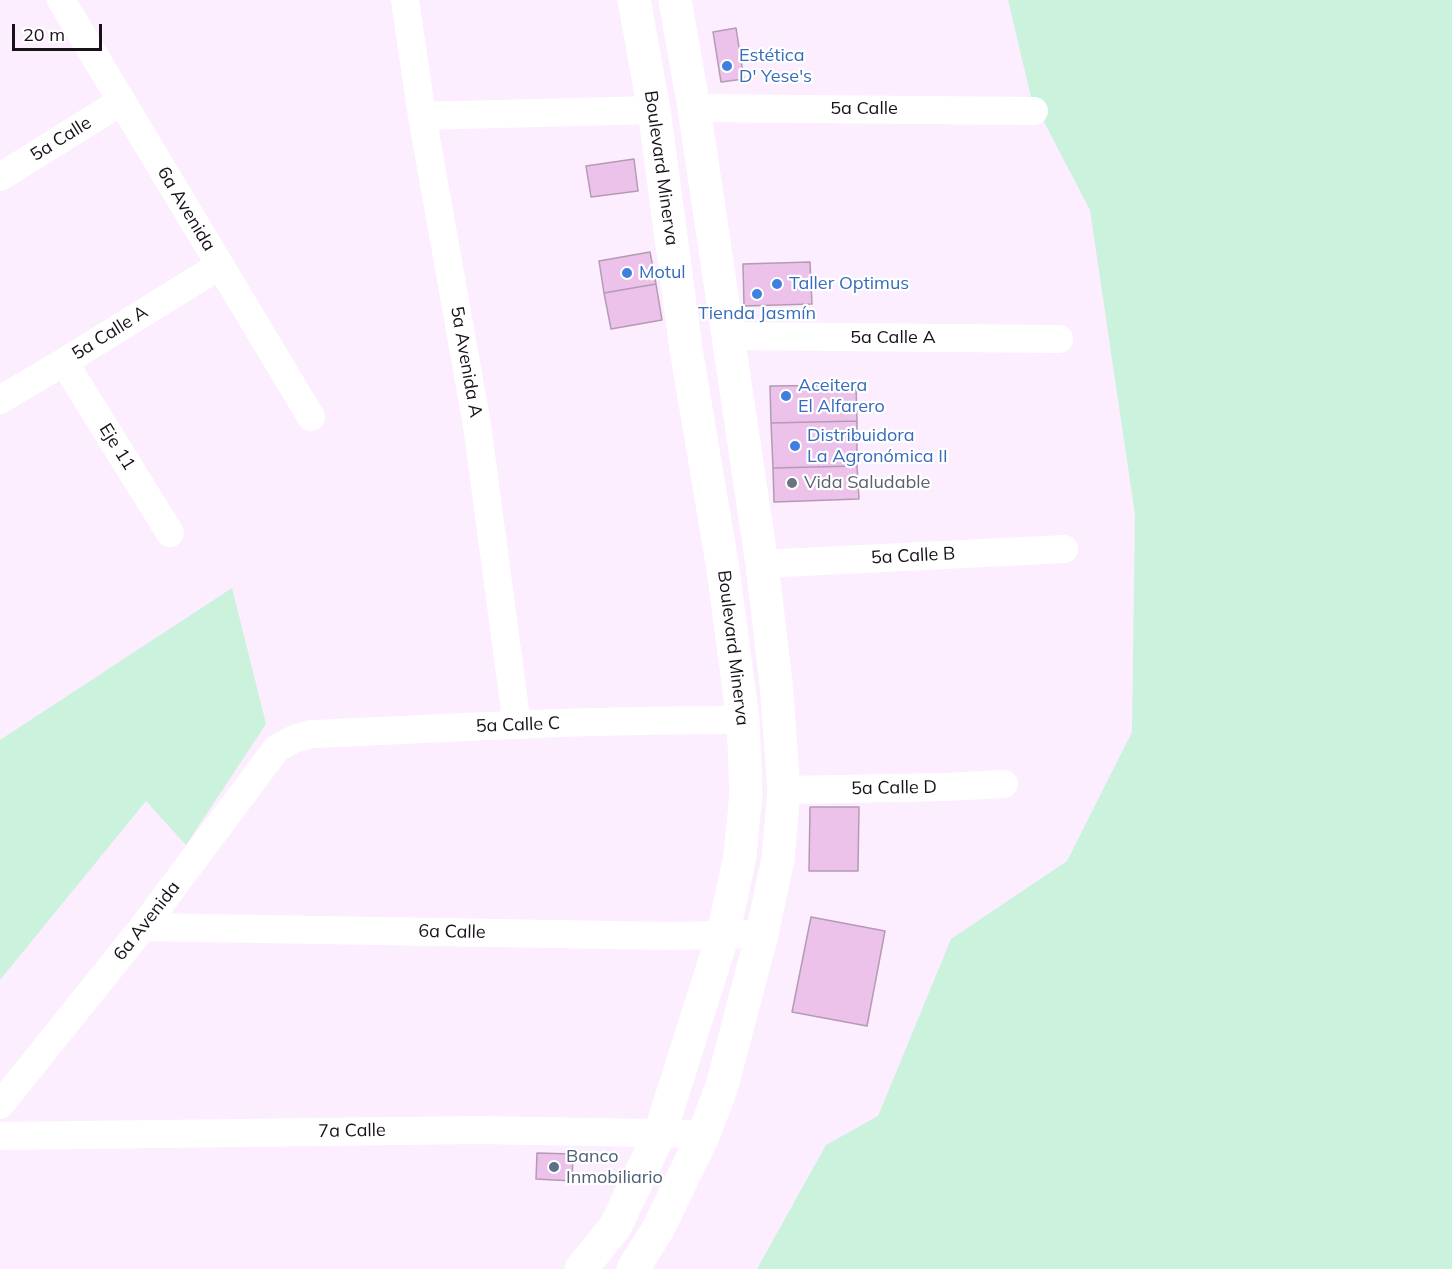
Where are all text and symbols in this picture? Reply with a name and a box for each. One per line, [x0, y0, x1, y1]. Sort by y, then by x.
scale bar [15, 12, 105, 50]
text: 20 m [23, 23, 65, 46]
place label: Estética D' Yese's [739, 45, 812, 88]
marker: Estética D' Yese's [720, 59, 734, 73]
street label: Boulevard Minerva [639, 89, 683, 247]
street label: 5a Calle [830, 98, 898, 120]
street label: 5a Calle [27, 112, 95, 166]
street label: 6a Avenida [152, 163, 220, 255]
place label: Motul [639, 262, 686, 284]
marker: Motul [620, 266, 634, 280]
place label: Taller Optimus [789, 273, 909, 295]
marker: Taller Optimus [770, 277, 784, 291]
marker: Tienda Jasmín [750, 287, 764, 301]
street label: 5a Calle A [68, 301, 152, 365]
place label: Tienda Jasmín [698, 303, 816, 325]
street label: 5a Avenida A [446, 305, 486, 419]
street label: 5a Calle A [850, 327, 936, 349]
place label: Aceitera El Alfarero [798, 375, 885, 418]
marker: Aceitera El Alfarero [779, 389, 793, 403]
street label: Eje 11 [94, 420, 140, 474]
place label: Distribuidora La Agronómica II [807, 425, 948, 468]
marker: Distribuidora La Agronómica II [788, 439, 802, 453]
place label: Vida Saludable [804, 472, 930, 494]
marker: Vida Saludable [785, 476, 799, 490]
street label: 5a Calle B [870, 543, 956, 569]
street label: Boulevard Minerva [713, 569, 753, 727]
street label: 5a Calle C [475, 713, 561, 737]
street label: 5a Calle D [851, 776, 937, 800]
street label: 6a Avenida [109, 877, 185, 965]
street label: 6a Calle [418, 921, 486, 943]
street label: 7a Calle [318, 1120, 386, 1142]
place label: Banco Inmobiliario [566, 1146, 663, 1188]
marker: Banco Inmobiliario [547, 1160, 561, 1174]

